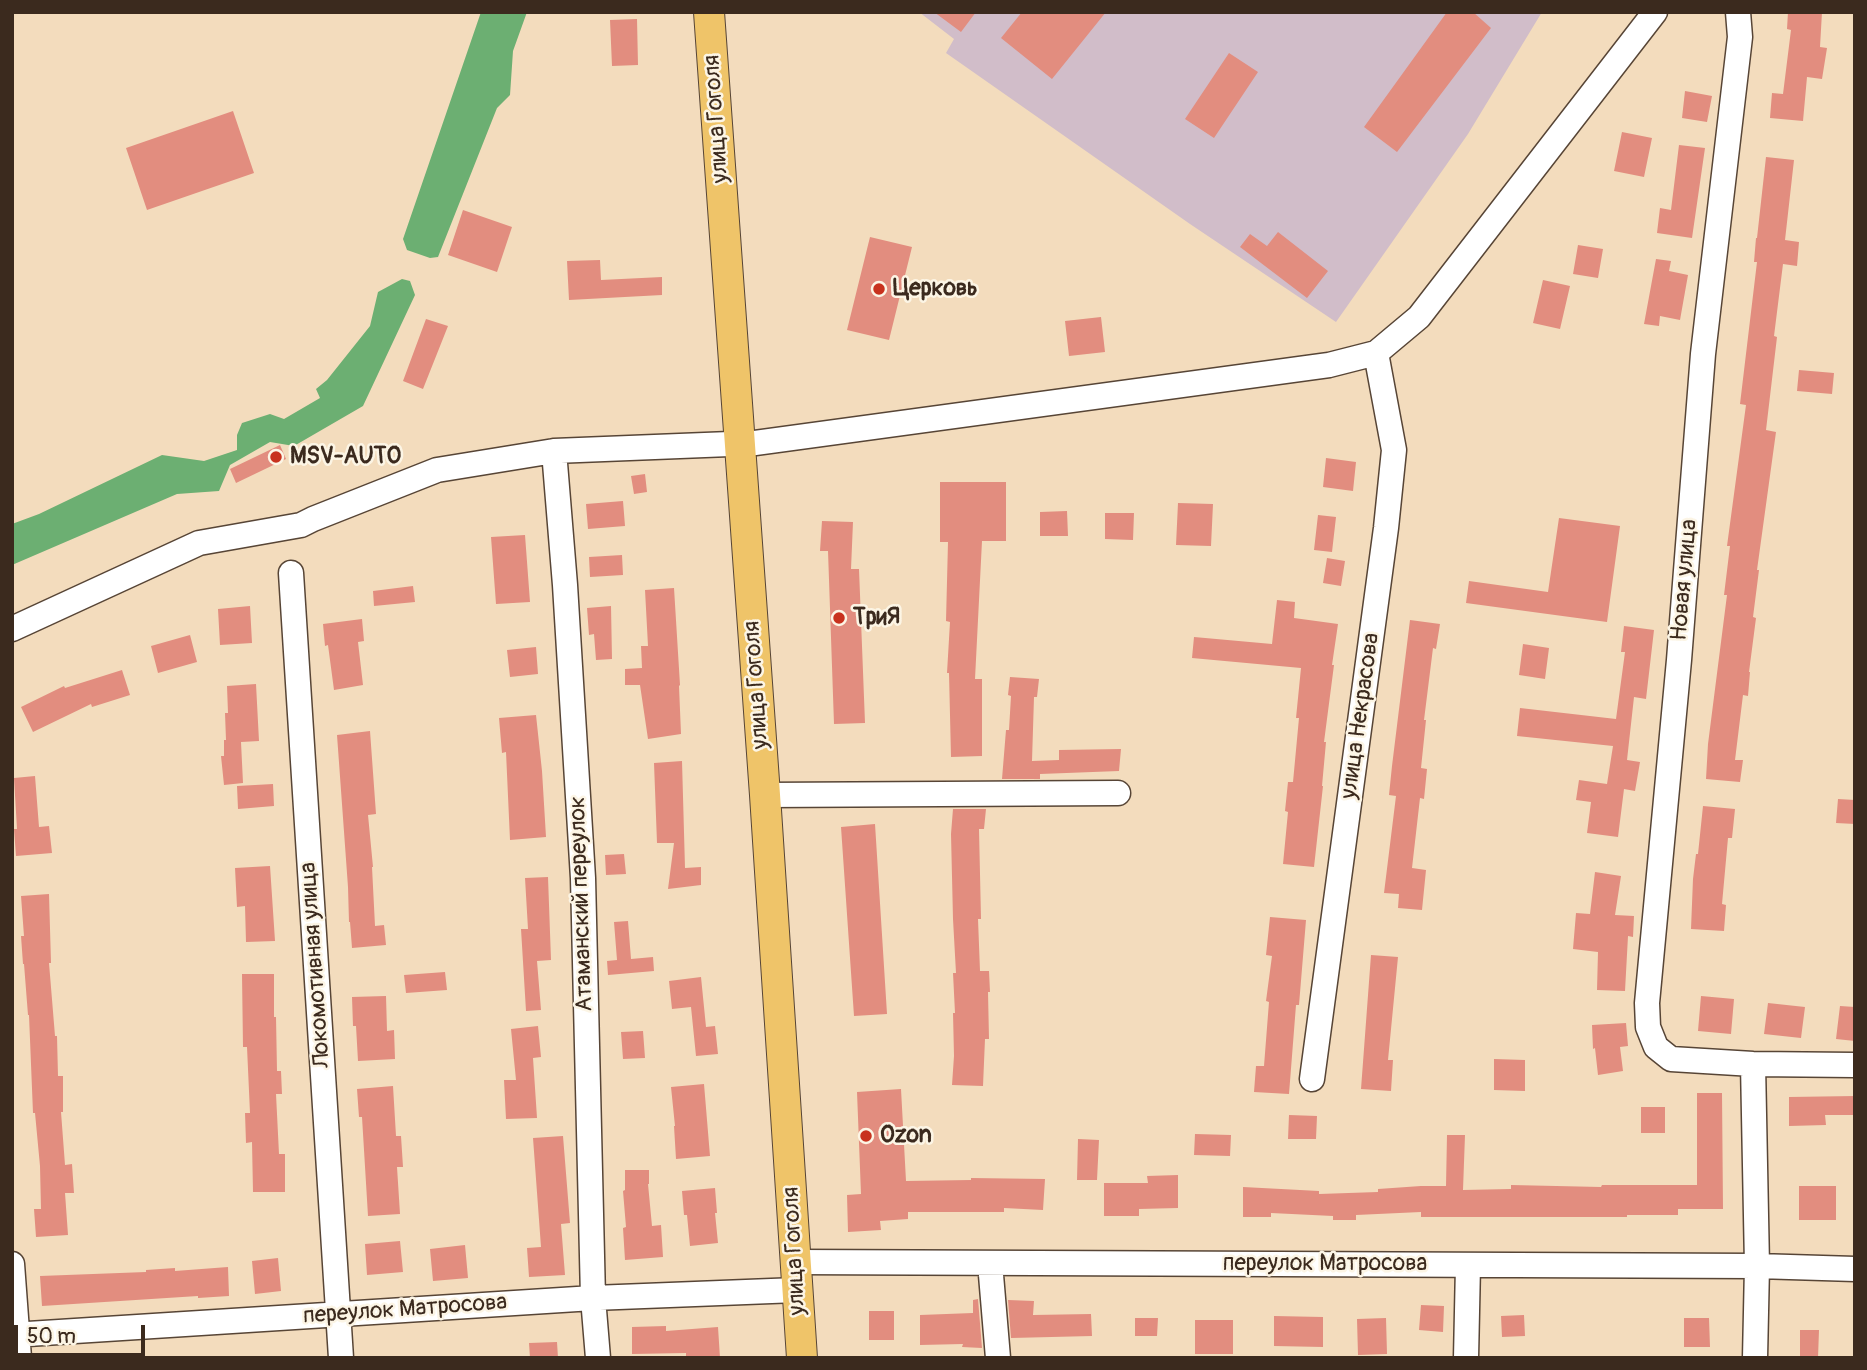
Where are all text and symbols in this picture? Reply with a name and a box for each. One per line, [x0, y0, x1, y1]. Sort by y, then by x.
street label: улица Гоголя [699, 54, 735, 184]
place label: Церковь [893, 275, 978, 303]
marker: Церковь [871, 281, 887, 297]
place label: MSV-AUTO [290, 443, 401, 471]
marker: MSV-AUTO [268, 449, 284, 465]
street label: Новая улица [1666, 518, 1704, 642]
place label: ТриЯ [853, 604, 900, 632]
marker: ТриЯ [831, 610, 847, 626]
street label: улица Гоголя [739, 620, 775, 750]
street label: улица Некрасова [1336, 631, 1386, 801]
street label: Атаманский переулок [564, 796, 600, 1012]
street label: Локомотивная улица [295, 861, 337, 1069]
place label: Ozon [880, 1122, 932, 1150]
marker: Ozon [858, 1128, 874, 1144]
street label: улица Гоголя [778, 1186, 812, 1316]
street label: переулок Матросова [1223, 1250, 1427, 1278]
street label: переулок Матросова [302, 1289, 508, 1331]
scale bar [18, 1310, 149, 1354]
text: 50 m [27, 1323, 76, 1350]

